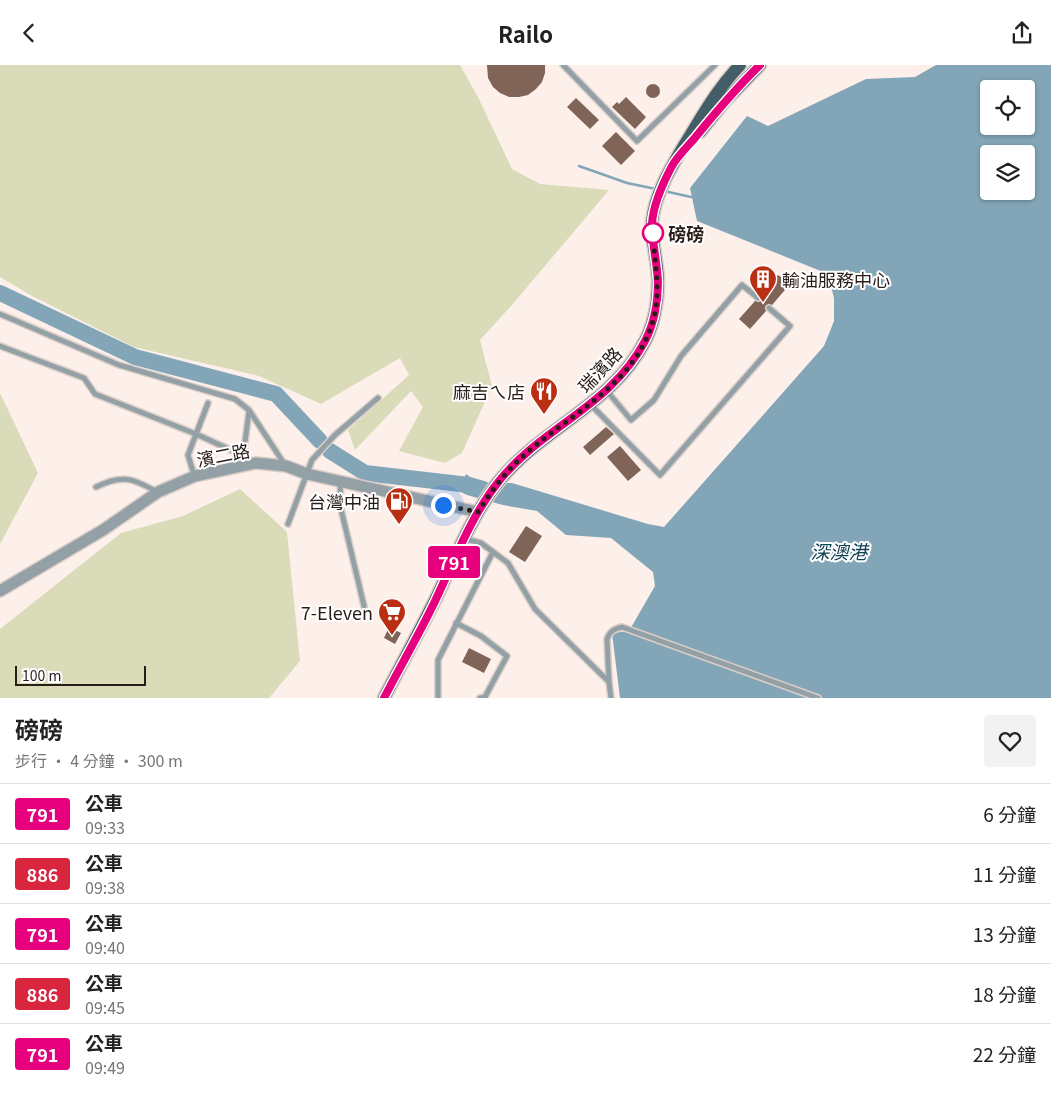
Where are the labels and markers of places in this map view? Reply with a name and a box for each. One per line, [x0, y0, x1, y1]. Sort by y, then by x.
place label: 磅磅 [668, 220, 704, 246]
marker: 磅磅 [642, 222, 664, 244]
building icon: 輸油服務中心 [748, 264, 778, 303]
place label: 輸油服務中心 [782, 266, 890, 292]
restaurant icon: 麻吉ㄟ店 [529, 376, 559, 415]
place label: 麻吉ㄟ店 [453, 378, 525, 404]
fuel station icon: 台灣中油 [384, 486, 414, 525]
place label: 台灣中油 [308, 488, 380, 514]
supermarket icon: 7-Eleven [377, 597, 407, 636]
place label: 7-Eleven [301, 599, 373, 625]

